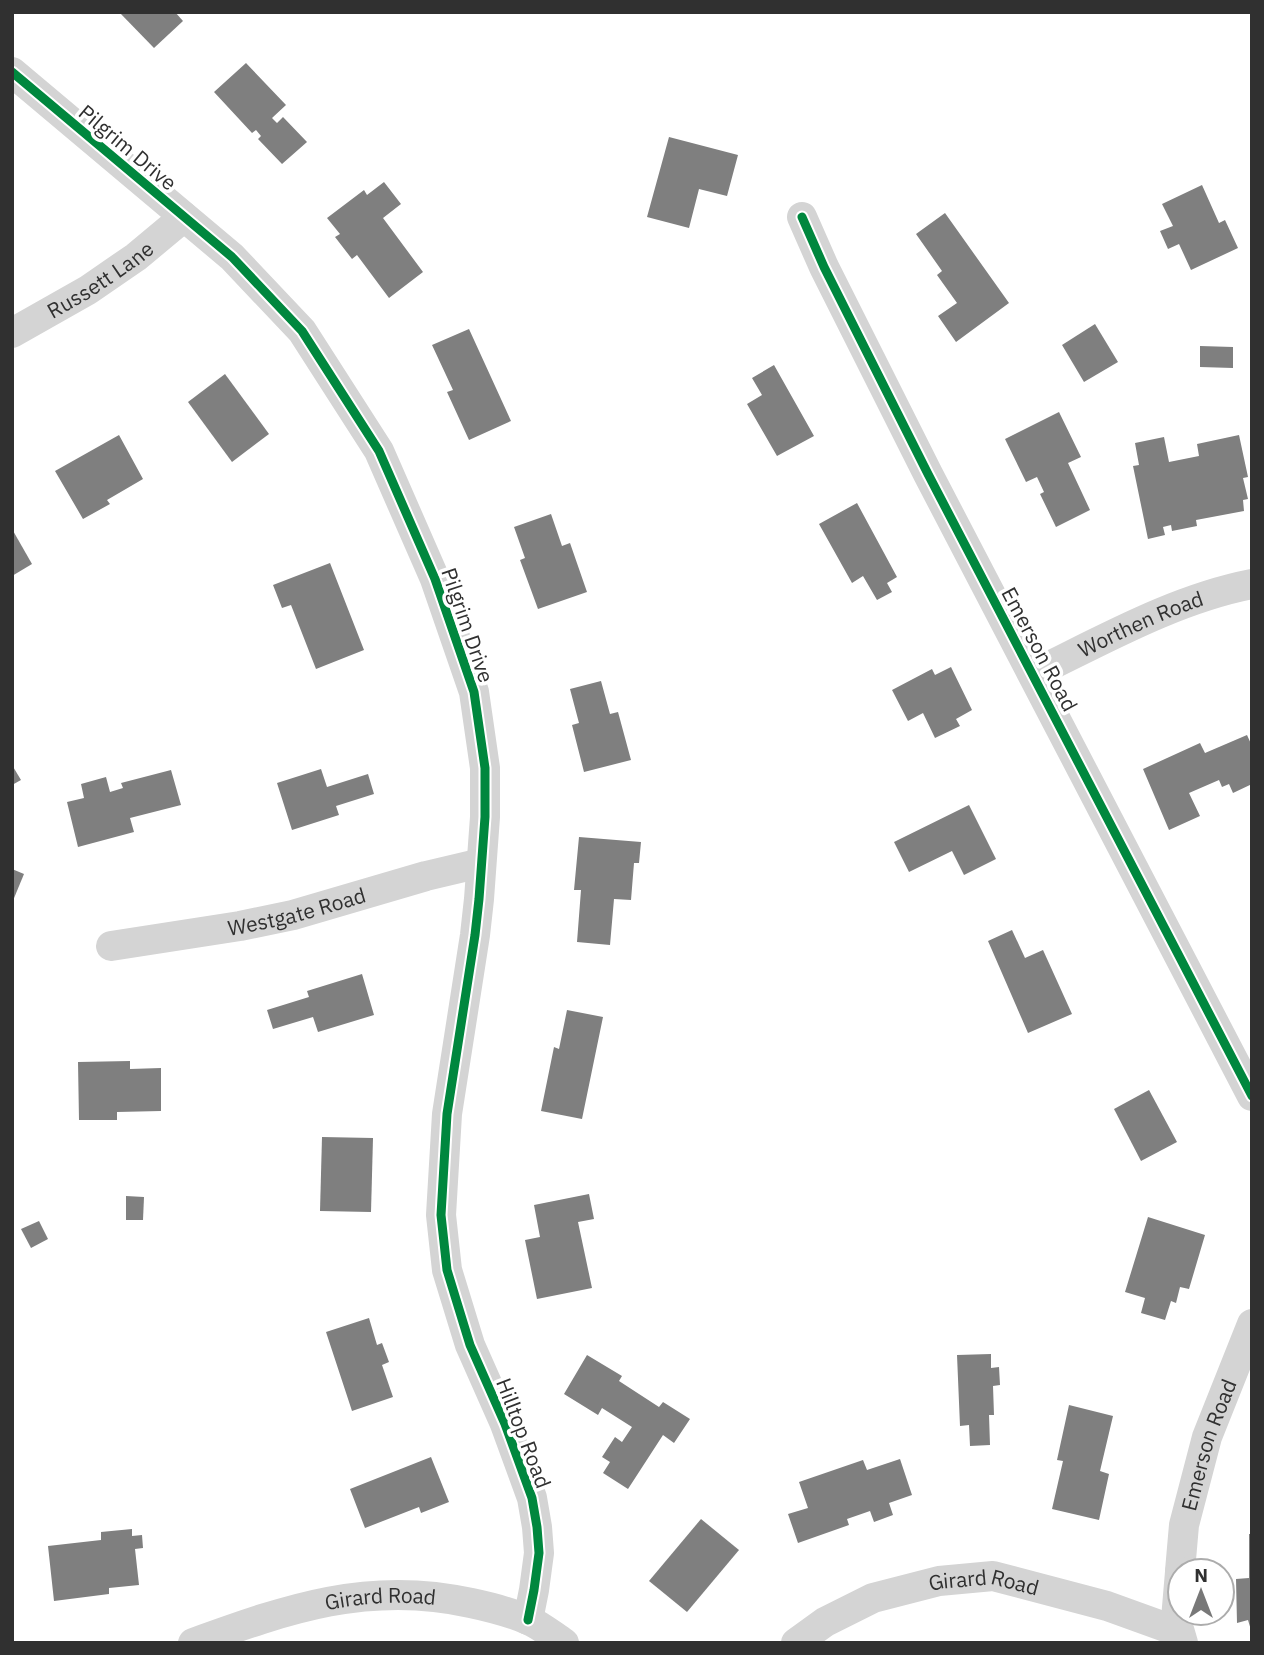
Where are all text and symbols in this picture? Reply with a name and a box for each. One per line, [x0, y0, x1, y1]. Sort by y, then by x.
street label: Pilgrim Drive [73, 98, 183, 196]
street label: Russett Lane [42, 234, 159, 324]
street label: Pilgrim Drive [435, 564, 501, 686]
street label: Emerson Road [995, 582, 1085, 716]
street label: Worthen Road [1073, 584, 1207, 663]
street label: Westgate Road [226, 880, 369, 942]
street label: Hilltop Road [490, 1374, 558, 1492]
street label: Emerson Road [1174, 1375, 1243, 1514]
north arrow [1166, 1557, 1236, 1627]
street label: Girard Road [925, 1562, 1042, 1602]
text: N [1194, 1563, 1208, 1587]
street label: Girard Road [322, 1581, 437, 1616]

